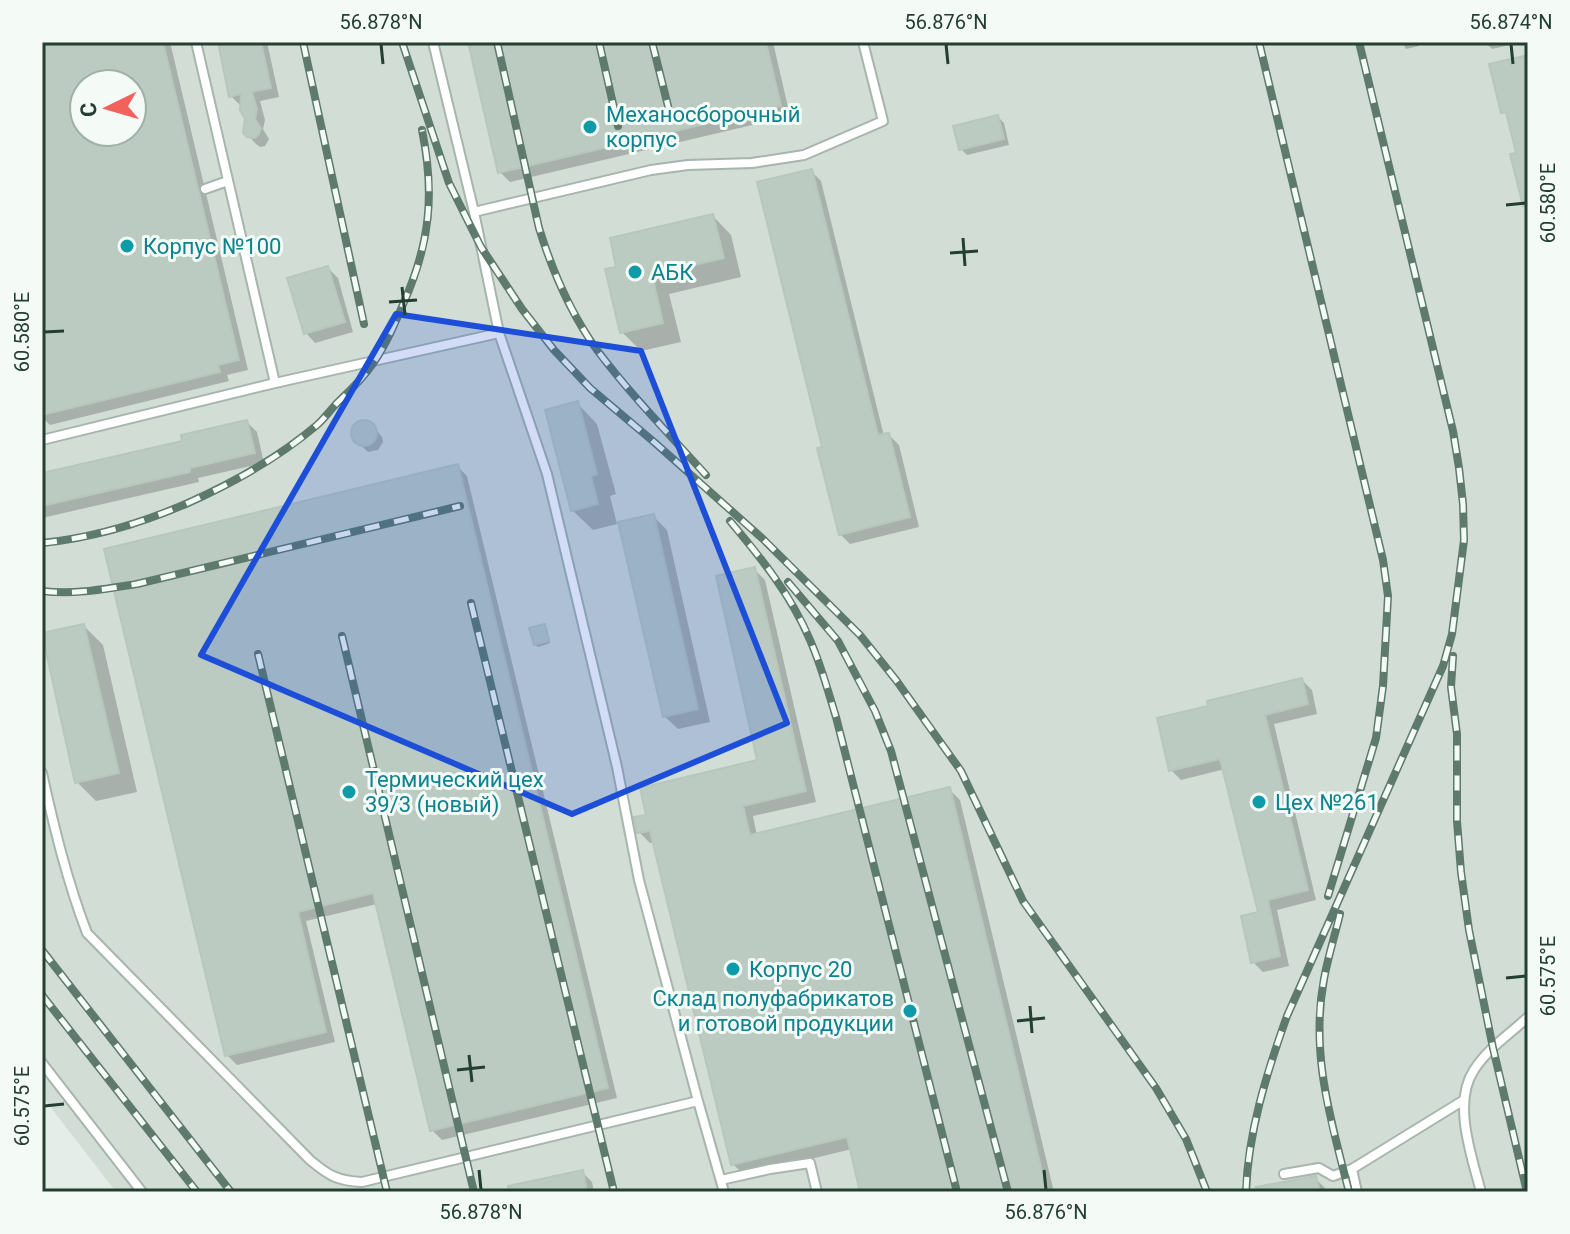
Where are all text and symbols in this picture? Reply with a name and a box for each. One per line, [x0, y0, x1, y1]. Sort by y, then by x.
text: 56.878°N [339, 10, 423, 34]
text: 56.876°N [904, 10, 988, 34]
text: 56.874°N [1469, 10, 1553, 34]
north arrow [68, 68, 148, 148]
text: С [75, 101, 102, 118]
place label: Механосборочный корпус [606, 102, 801, 152]
marker: Механосборочный корпус [581, 118, 599, 136]
text: 60.580°E [1536, 163, 1560, 243]
place label: Корпус №100 [143, 234, 281, 259]
marker: Корпус №100 [118, 237, 136, 255]
place label: АБК [651, 260, 694, 285]
marker: АБК [626, 263, 644, 281]
text: 60.580°E [10, 292, 34, 372]
place label: Термический цех 39/3 (новый) [365, 767, 544, 818]
marker: Термический цех 39/3 (новый) [340, 783, 358, 801]
place label: Цех №261 [1275, 790, 1379, 815]
marker: Цех №261 [1250, 793, 1268, 811]
text: 60.575°E [1536, 936, 1560, 1016]
place label: Корпус 20 [749, 957, 852, 982]
marker: Корпус 20 [724, 960, 742, 978]
place label: Склад полуфабрикатов и готовой продукции [652, 986, 894, 1036]
marker: Склад полуфабрикатов и готовой продукции [901, 1002, 919, 1020]
text: 60.575°E [10, 1066, 34, 1146]
text: 56.878°N [439, 1200, 523, 1224]
text: 56.876°N [1004, 1200, 1088, 1224]

